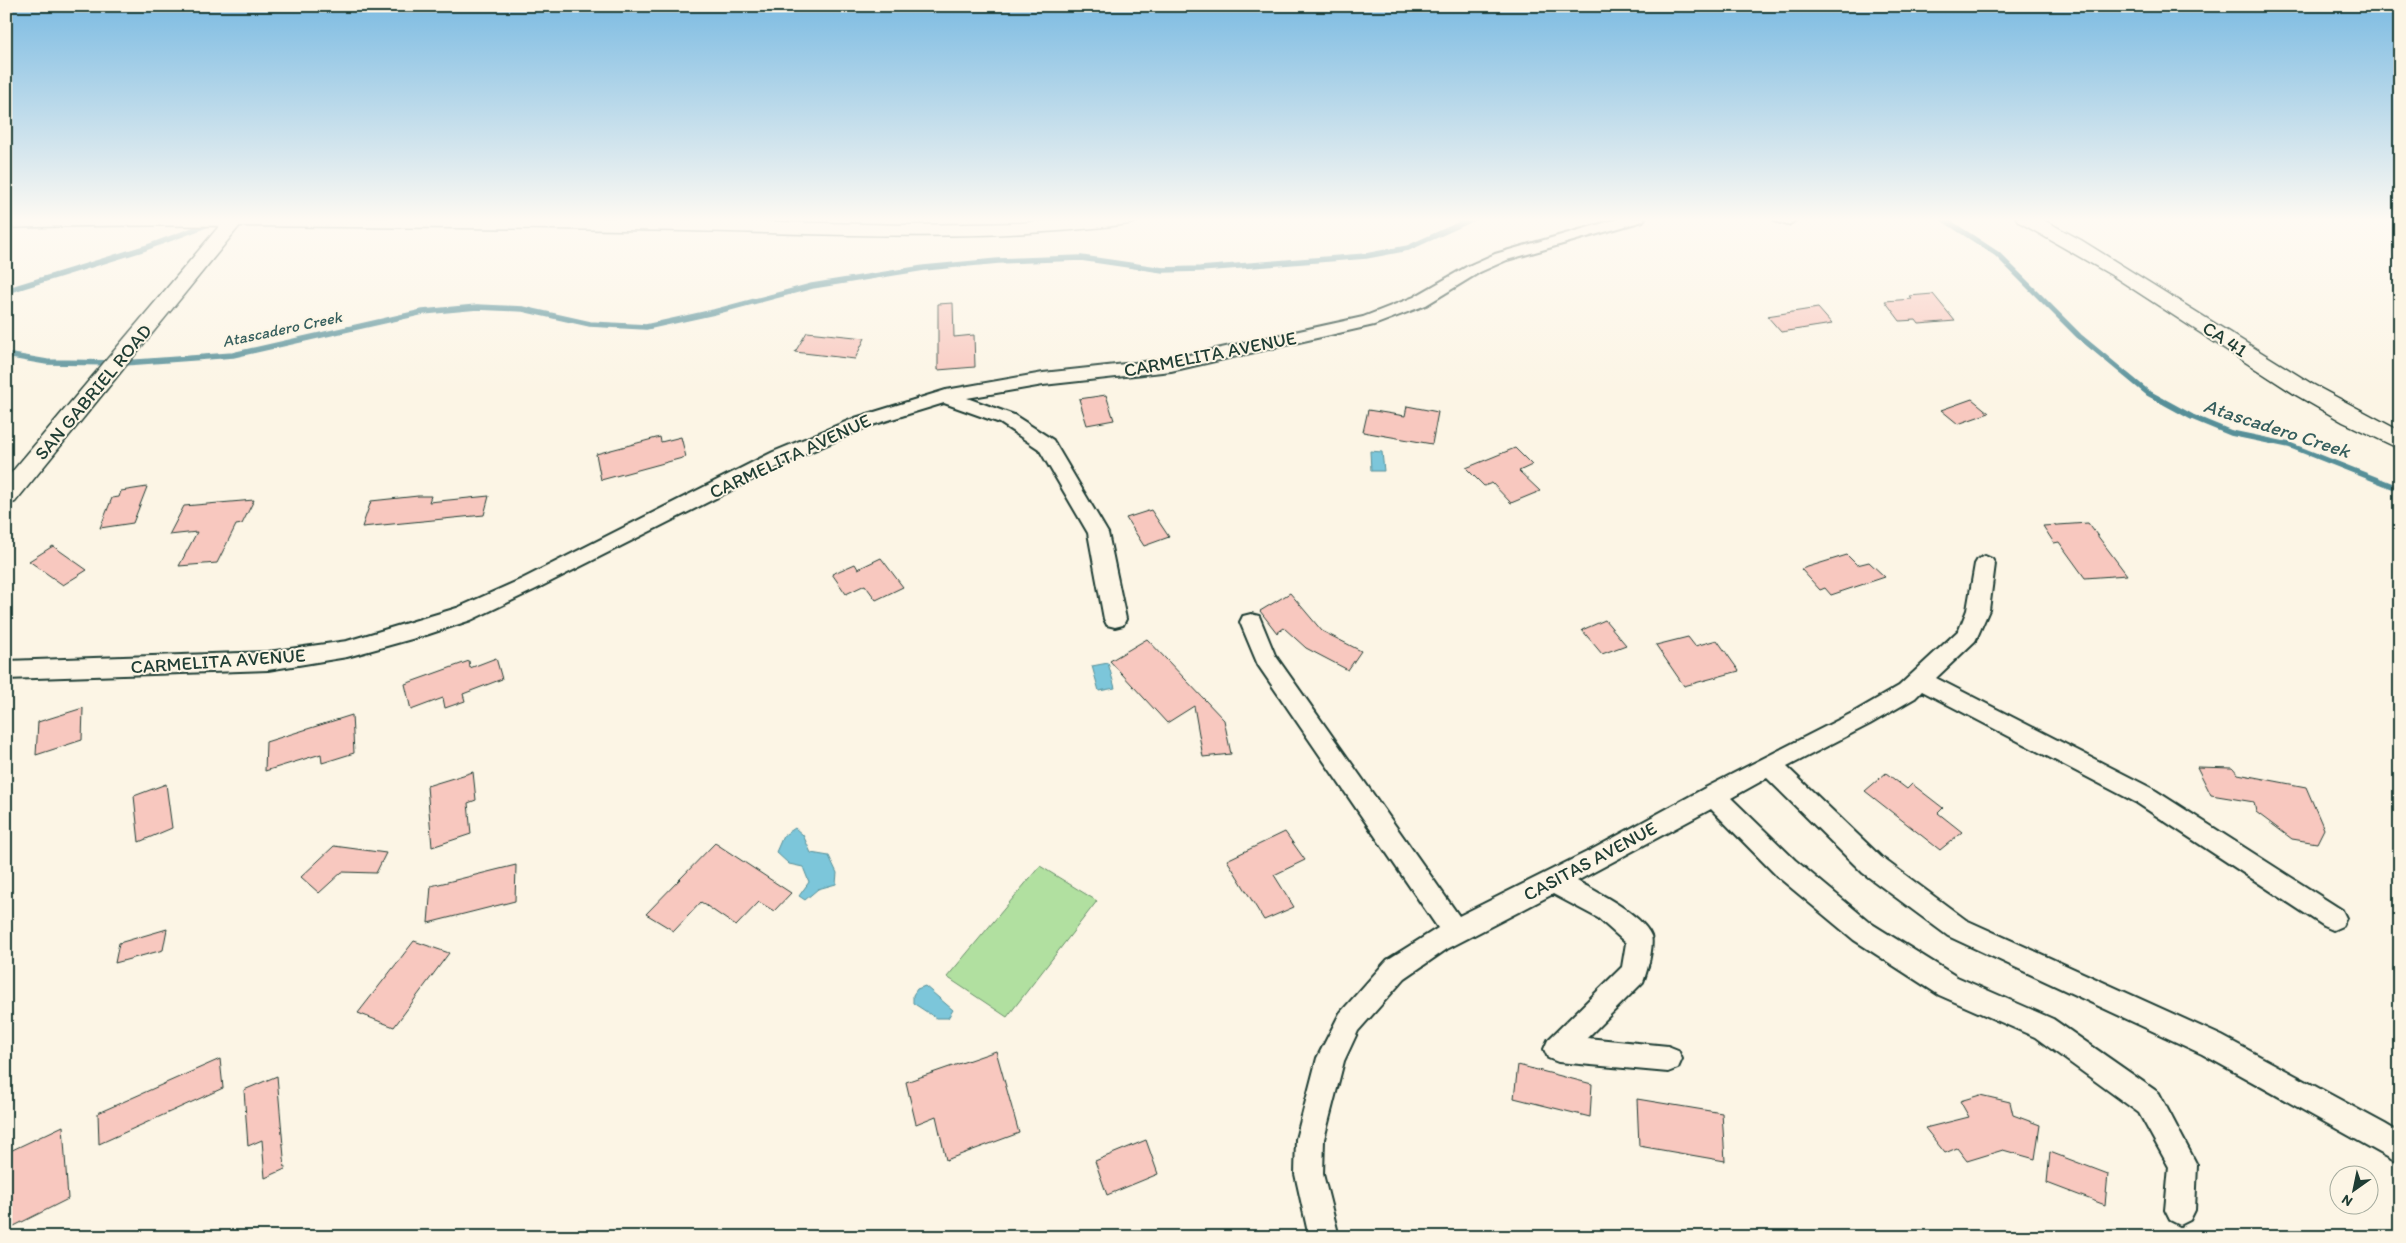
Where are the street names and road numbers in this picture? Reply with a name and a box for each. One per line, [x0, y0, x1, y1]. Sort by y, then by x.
street label: CA 41 [2198, 316, 2252, 362]
street label: SAN GABRIEL ROAD [30, 319, 156, 465]
street label: CARMELITA AVENUE [1122, 326, 1299, 382]
street label: CARMELITA AVENUE [706, 408, 875, 503]
street label: CARMELITA AVENUE [130, 643, 307, 679]
street label: CASITAS AVENUE [1519, 816, 1661, 906]

